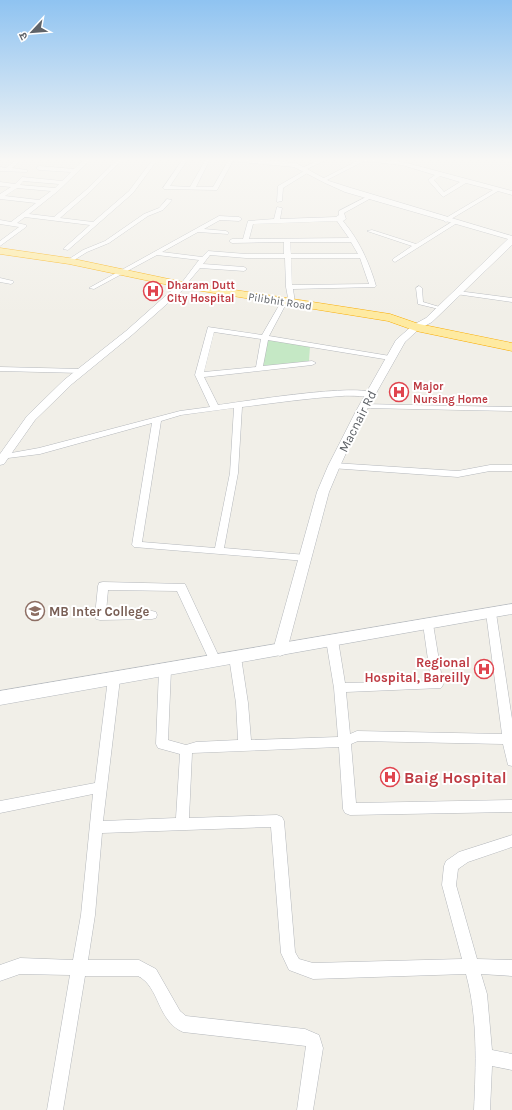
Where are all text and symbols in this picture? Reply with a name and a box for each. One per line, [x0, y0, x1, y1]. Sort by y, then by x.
north arrow [12, 12, 52, 52]
text: उ [16, 30, 31, 42]
place label: Dharam Dutt City Hospital [167, 279, 236, 305]
hospital icon: Dharam Dutt City Hospital [142, 280, 164, 302]
street label: Pilibhit Road [247, 290, 313, 313]
place label: Major Nursing Home [413, 380, 488, 406]
hospital icon: Major Nursing Home [388, 381, 410, 403]
street label: Macnair Rd [336, 388, 379, 455]
school or university icon: MB Inter College [24, 600, 46, 622]
place label: MB Inter College [49, 604, 150, 619]
place label: Regional Hospital, Bareilly [364, 655, 470, 685]
hospital icon: Regional Hospital, Bareilly [473, 658, 495, 680]
hospital icon: Baig Hospital [379, 766, 401, 788]
place label: Baig Hospital [404, 768, 507, 787]

